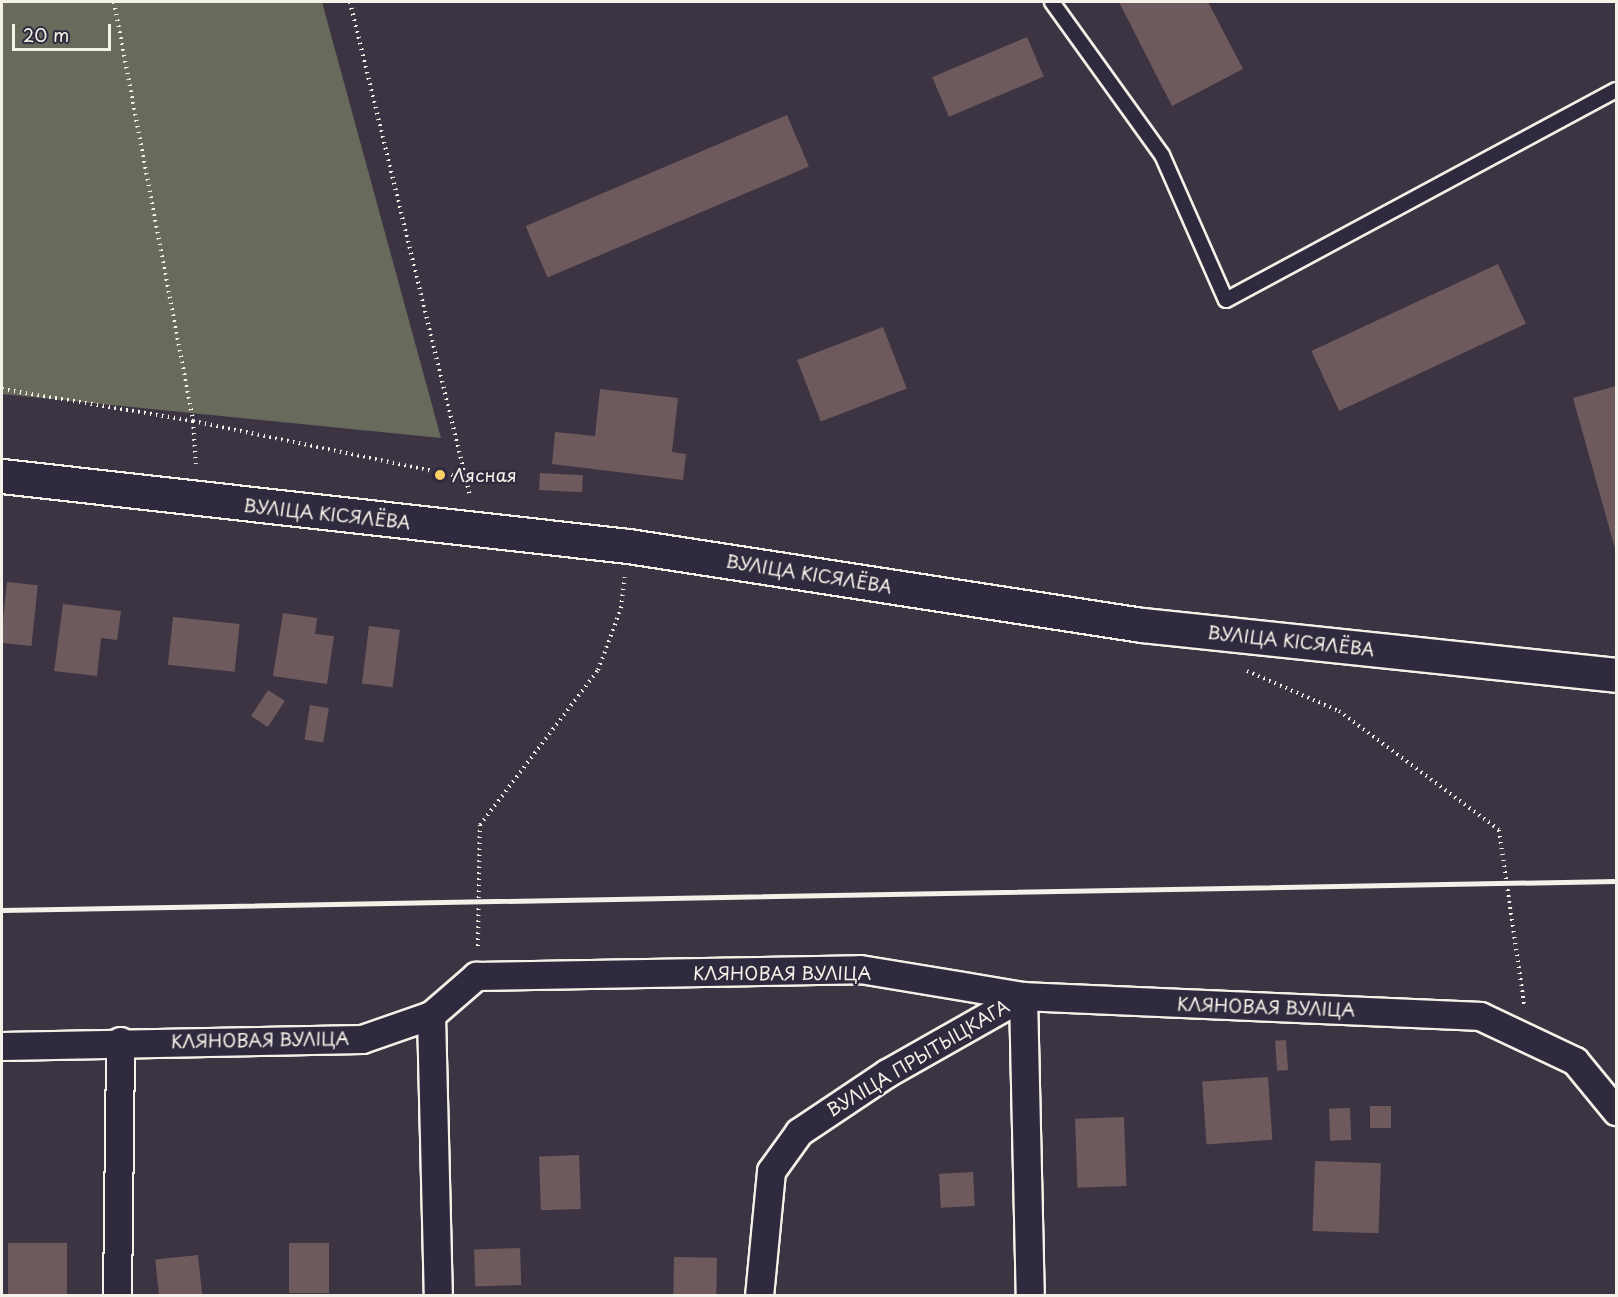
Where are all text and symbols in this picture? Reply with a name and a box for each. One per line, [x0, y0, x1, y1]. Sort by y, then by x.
scale bar [15, 12, 114, 50]
text: 20 m [23, 21, 69, 48]
place label: Лясная [452, 464, 517, 486]
marker: Лясная [433, 468, 447, 482]
street label: ВУЛІЦА КІСЯЛЁВА [243, 495, 411, 533]
street label: ВУЛІЦА КІСЯЛЁВА [725, 550, 893, 598]
street label: ВУЛІЦА КІСЯЛЁВА [1207, 622, 1375, 660]
street label: КЛЯНОВАЯ ВУЛІЦА [693, 962, 871, 984]
street label: КЛЯНОВАЯ ВУЛІЦА [1176, 993, 1356, 1021]
street label: ВУЛІЦА ПРЫТЫЦКАГА [823, 995, 1013, 1121]
street label: КЛЯНОВАЯ ВУЛІЦА [170, 1028, 350, 1052]

